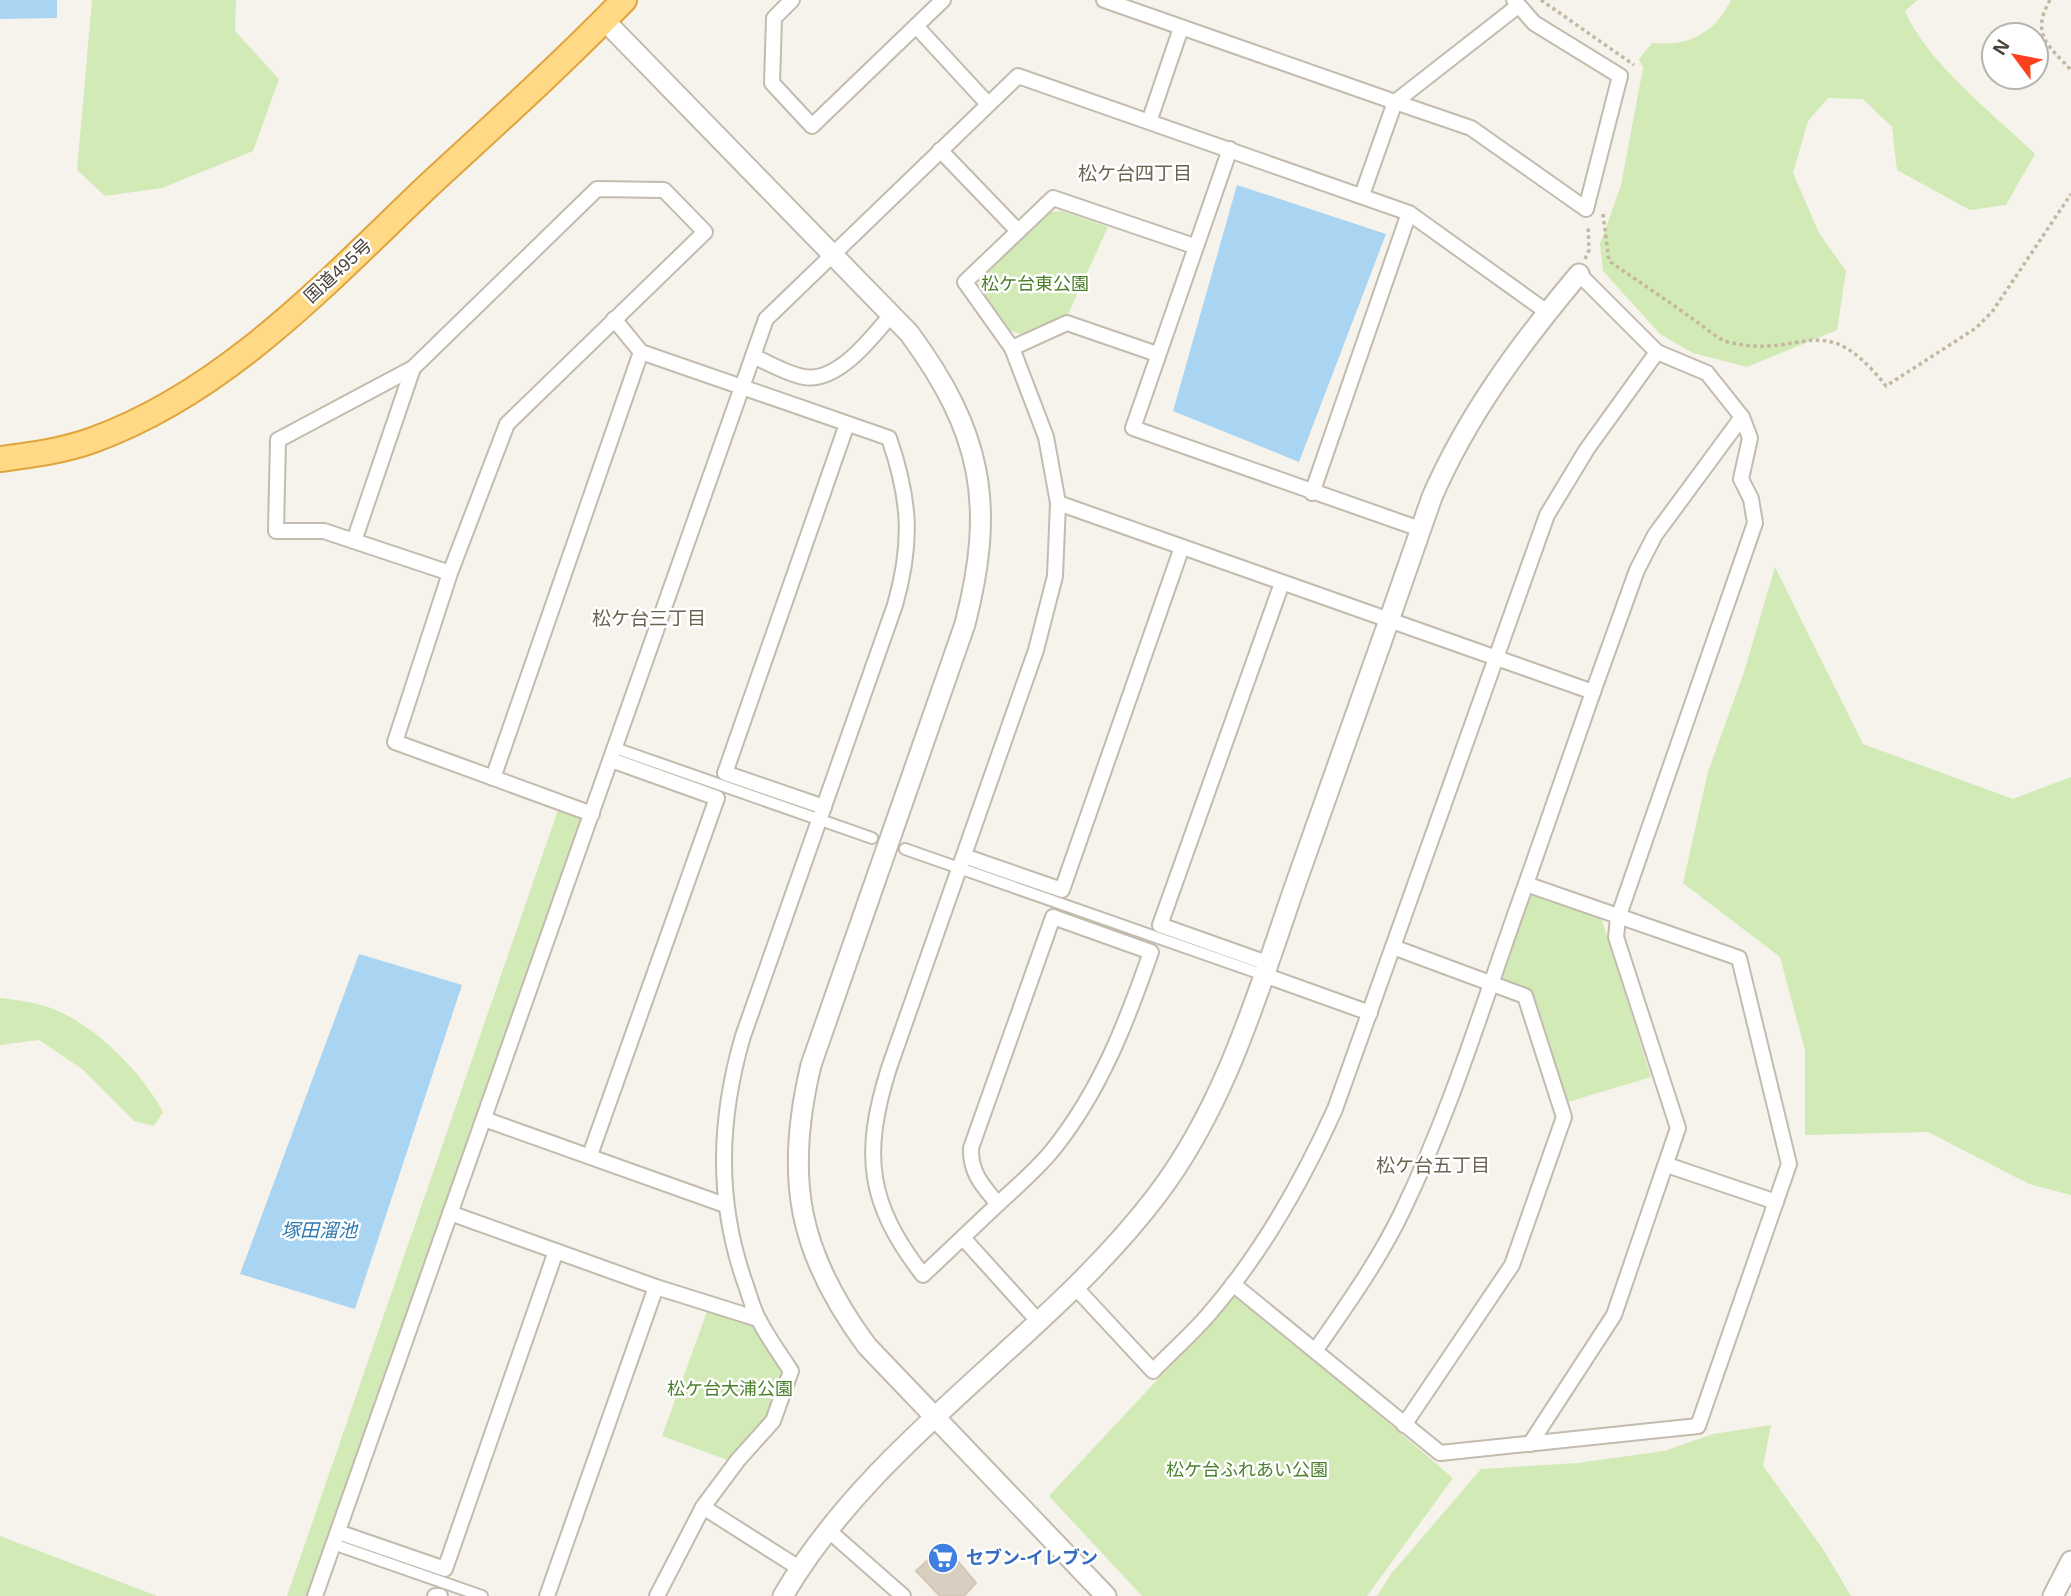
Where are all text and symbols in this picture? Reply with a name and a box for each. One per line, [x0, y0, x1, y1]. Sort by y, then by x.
north arrow [1980, 21, 2050, 91]
text: N [1988, 36, 2014, 59]
district label: 松ケ台四丁目 [1078, 163, 1192, 184]
street label: 国道495号 [300, 235, 376, 307]
park label: 松ケ台東公園 [981, 274, 1089, 294]
district label: 松ケ台三丁目 [592, 608, 706, 629]
district label: 松ケ台五丁目 [1376, 1155, 1490, 1176]
water label: 塚田溜池 [281, 1220, 359, 1241]
park label: 松ケ台大浦公園 [667, 1379, 793, 1399]
park label: 松ケ台ふれあい公園 [1166, 1460, 1328, 1480]
supermarket icon: セブン-イレブン [926, 1541, 960, 1575]
place label: セブン-イレブン [966, 1548, 1098, 1568]

